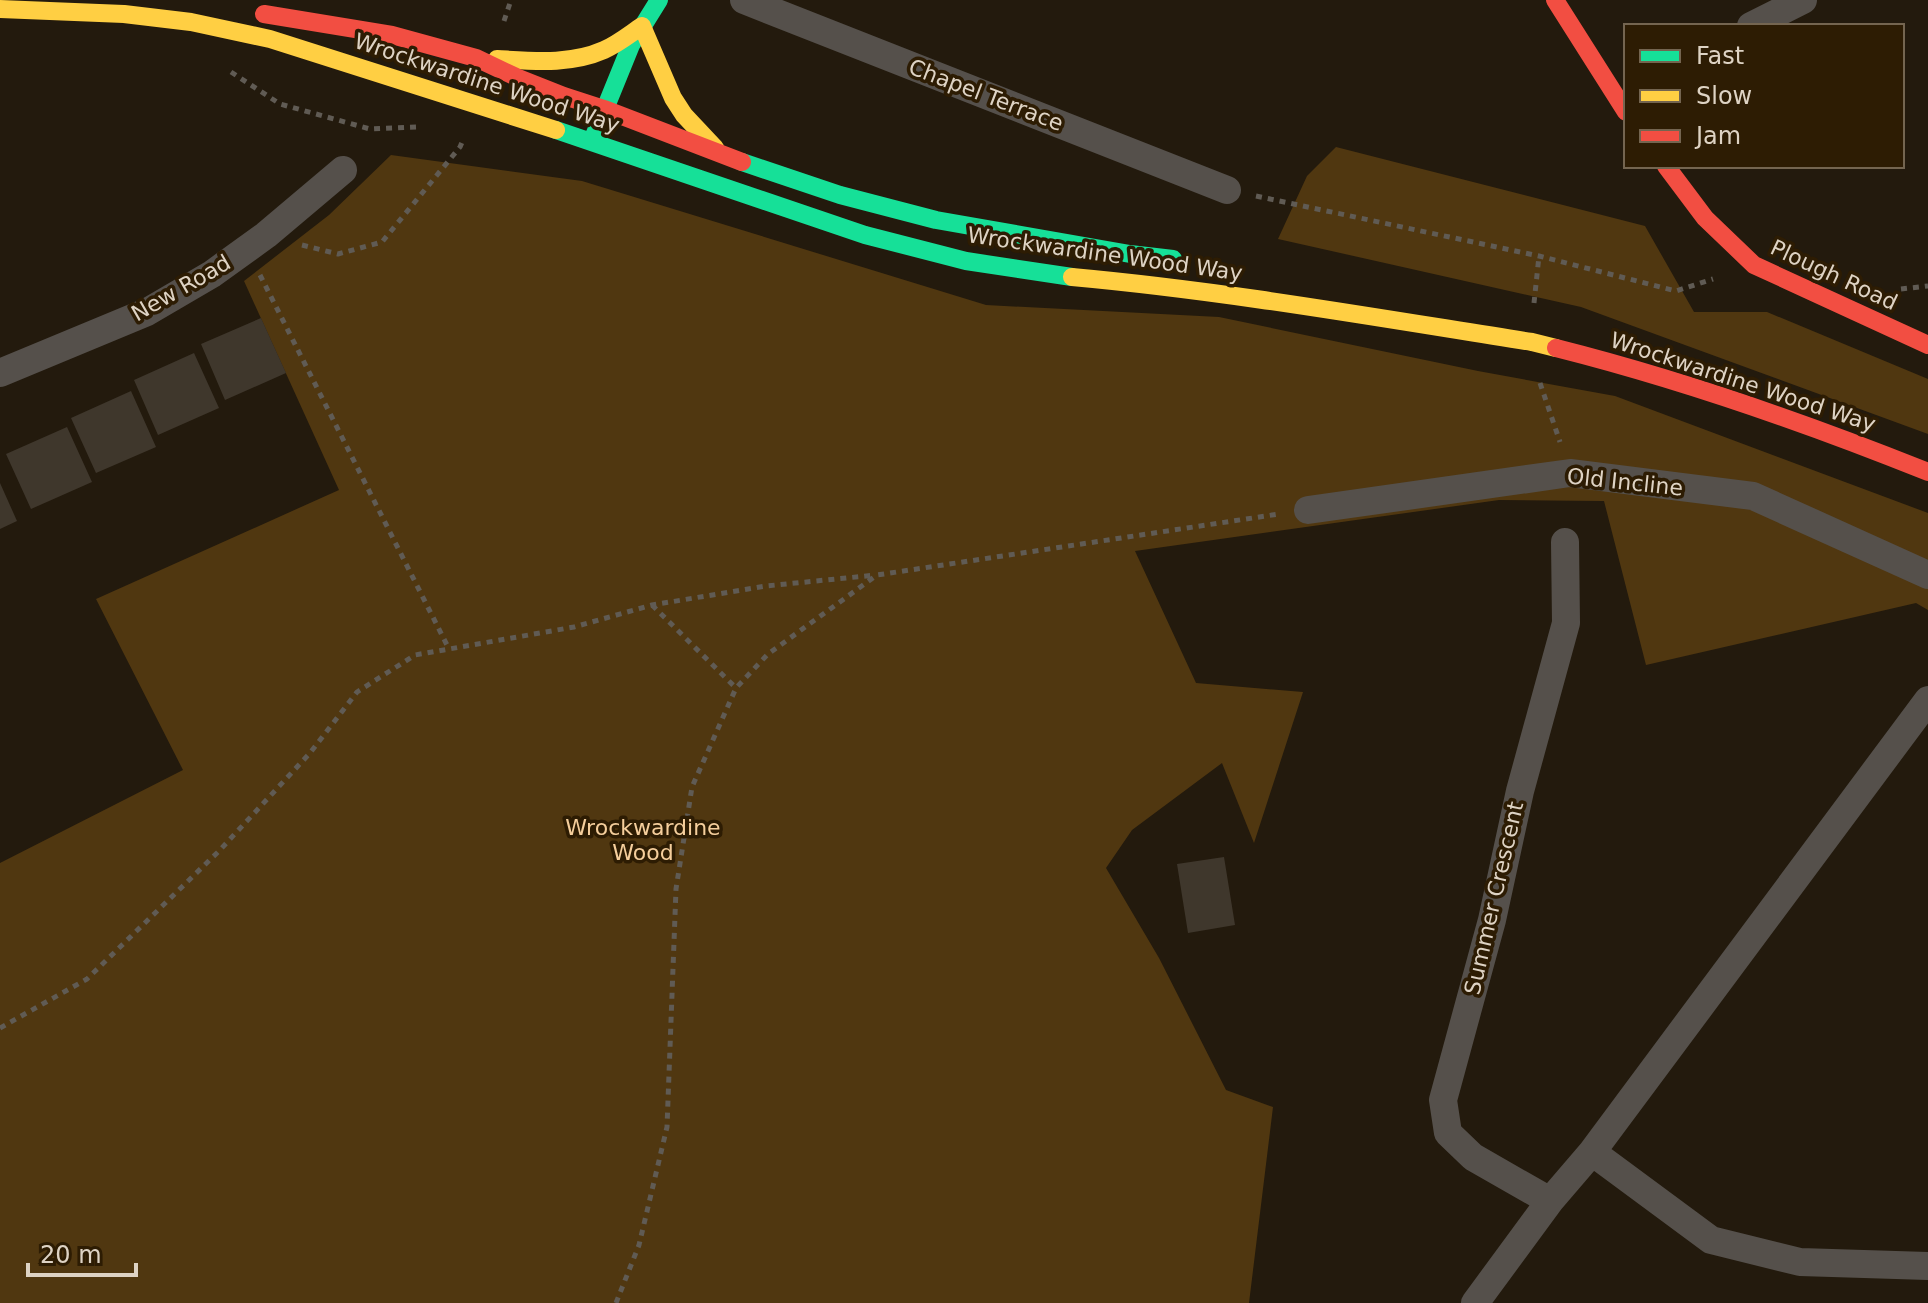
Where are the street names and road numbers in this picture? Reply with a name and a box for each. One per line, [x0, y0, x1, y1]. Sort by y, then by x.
street label: Wrockwardine Wood Way [351, 28, 623, 138]
street label: Chapel Terrace [905, 54, 1067, 136]
street label: Wrockwardine Wood Way [966, 222, 1244, 286]
street label: Plough Road [1767, 235, 1901, 315]
street label: New Road [127, 250, 235, 326]
street label: Wrockwardine Wood Way [1607, 327, 1879, 437]
street label: Old Incline [1566, 463, 1684, 501]
street label: Summer Crescent [1460, 799, 1528, 997]

